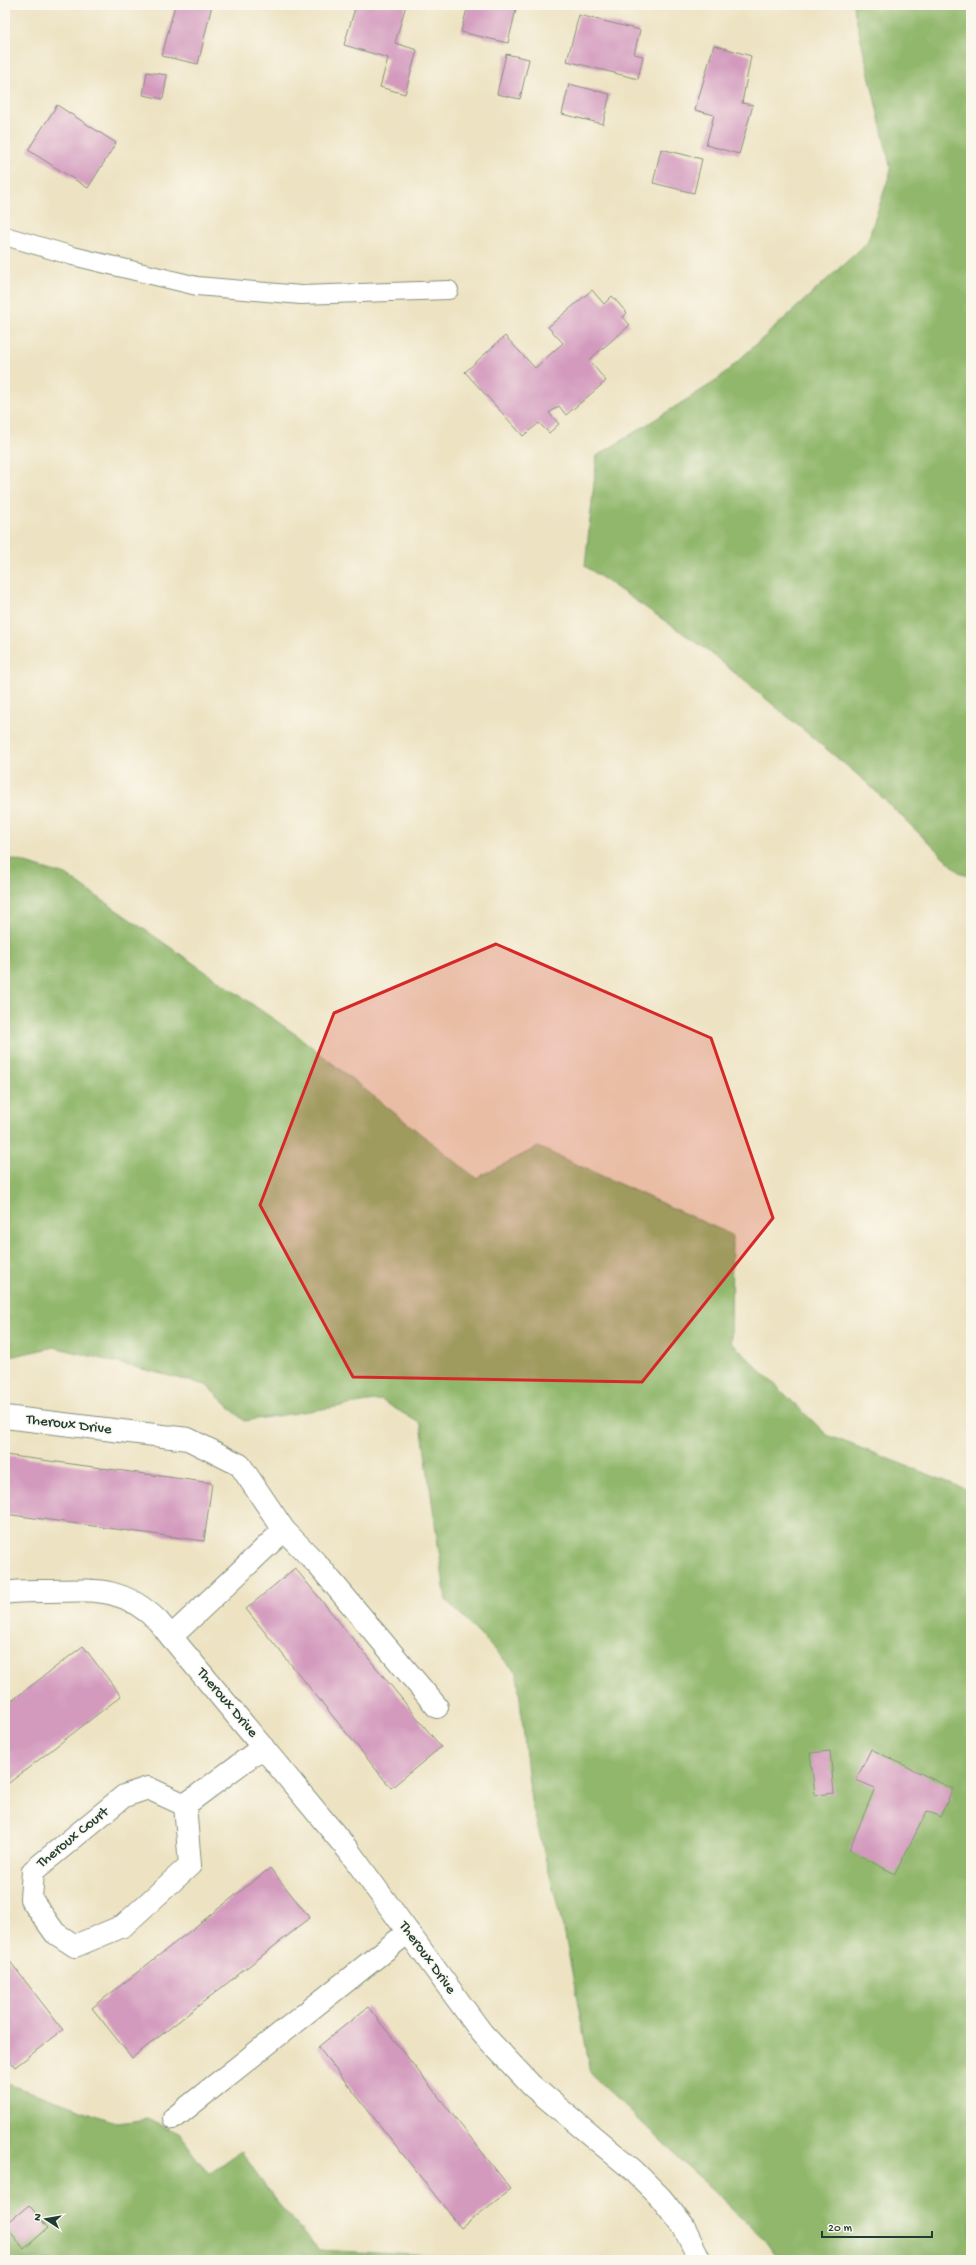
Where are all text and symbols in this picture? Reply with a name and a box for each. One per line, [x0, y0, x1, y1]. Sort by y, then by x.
street label: Theroux Drive [24, 1411, 113, 1439]
street label: Theroux Drive [192, 1664, 262, 1742]
street label: Theroux Court [33, 1802, 114, 1873]
street label: Theroux Drive [394, 1917, 460, 1998]
north arrow [26, 2199, 66, 2239]
text: N [32, 2213, 45, 2222]
scale bar [822, 2213, 932, 2239]
text: 20 m [828, 2222, 853, 2236]

